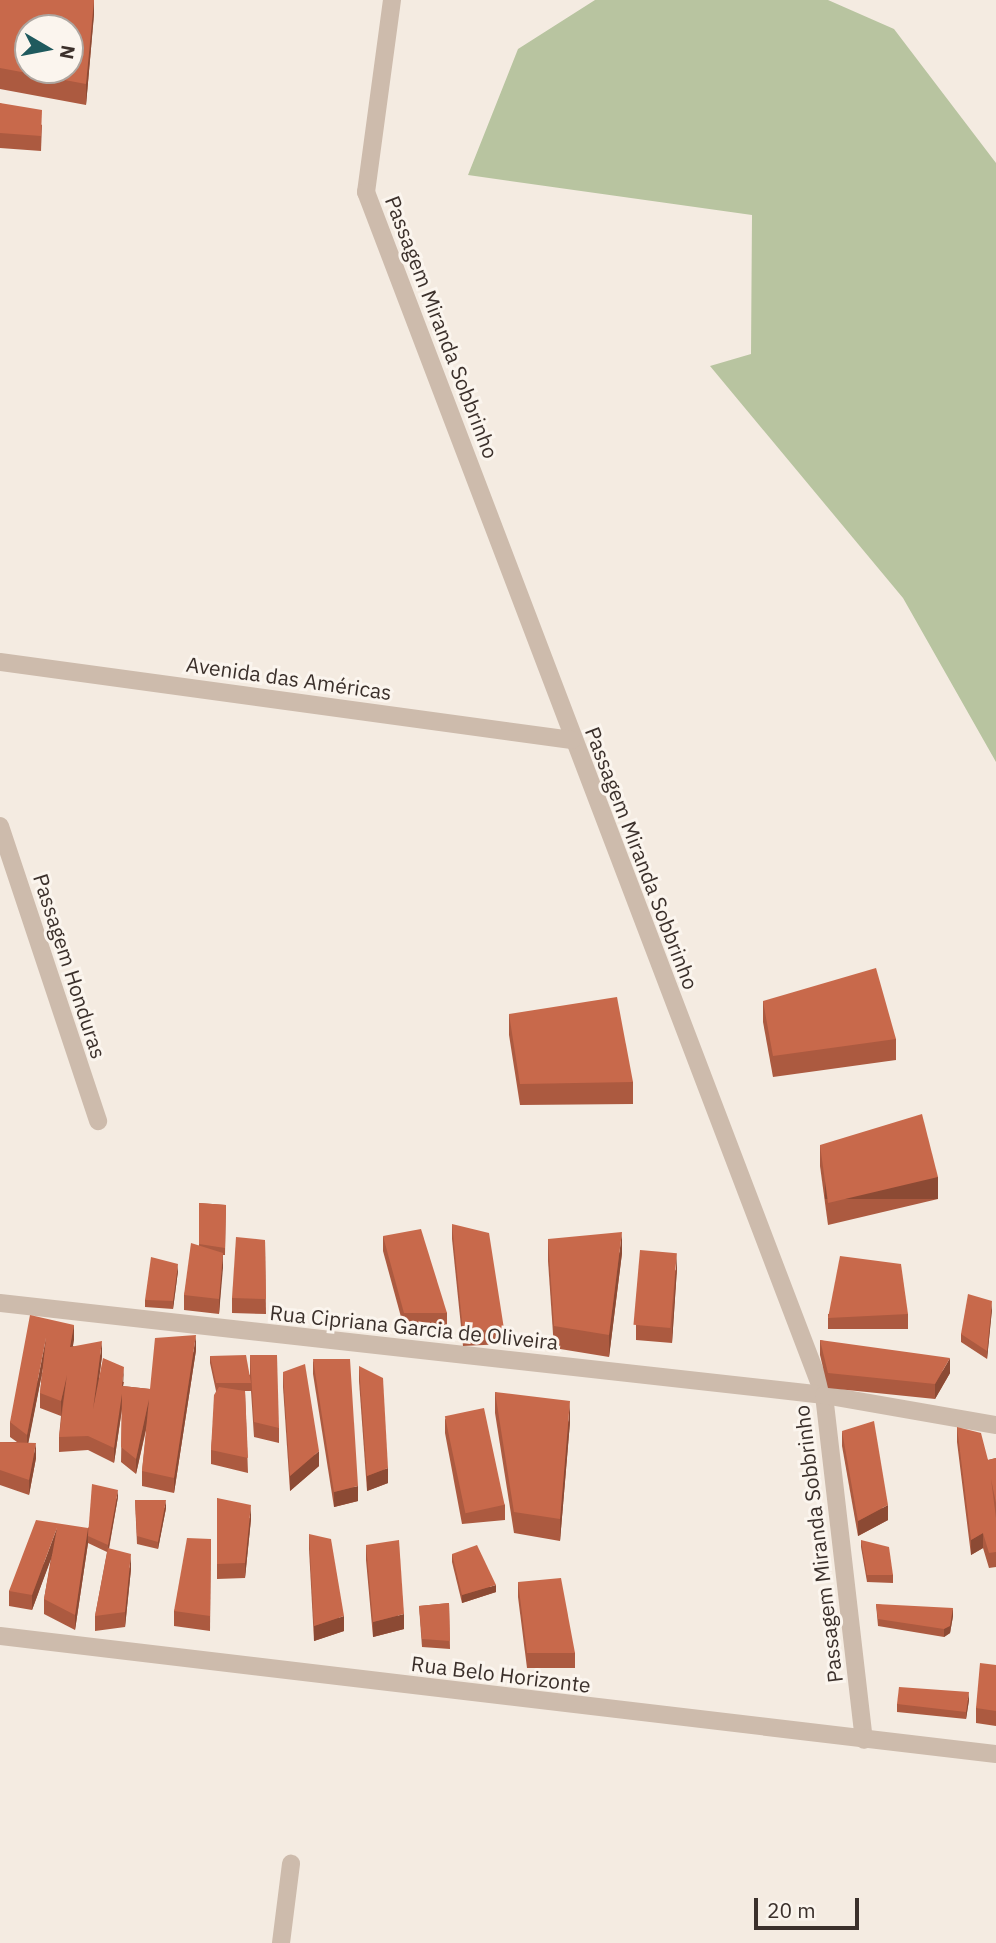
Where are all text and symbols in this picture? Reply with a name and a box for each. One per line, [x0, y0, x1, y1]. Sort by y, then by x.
north arrow [14, 14, 84, 84]
text: N [55, 43, 81, 61]
street label: Passagem Miranda Sobbrinho [380, 192, 504, 462]
street label: Avenida das Américas [185, 651, 393, 705]
street label: Passagem Miranda Sobbrinho [580, 723, 704, 993]
street label: Passagem Honduras [28, 870, 112, 1062]
street label: Rua Cipriana Garcia de Oliveira [269, 1299, 559, 1355]
street label: Passagem Miranda Sobbrinho [788, 1404, 848, 1684]
street label: Rua Belo Horizonte [410, 1650, 592, 1698]
scale bar [758, 1884, 863, 1928]
text: 20 m [767, 1896, 816, 1924]

